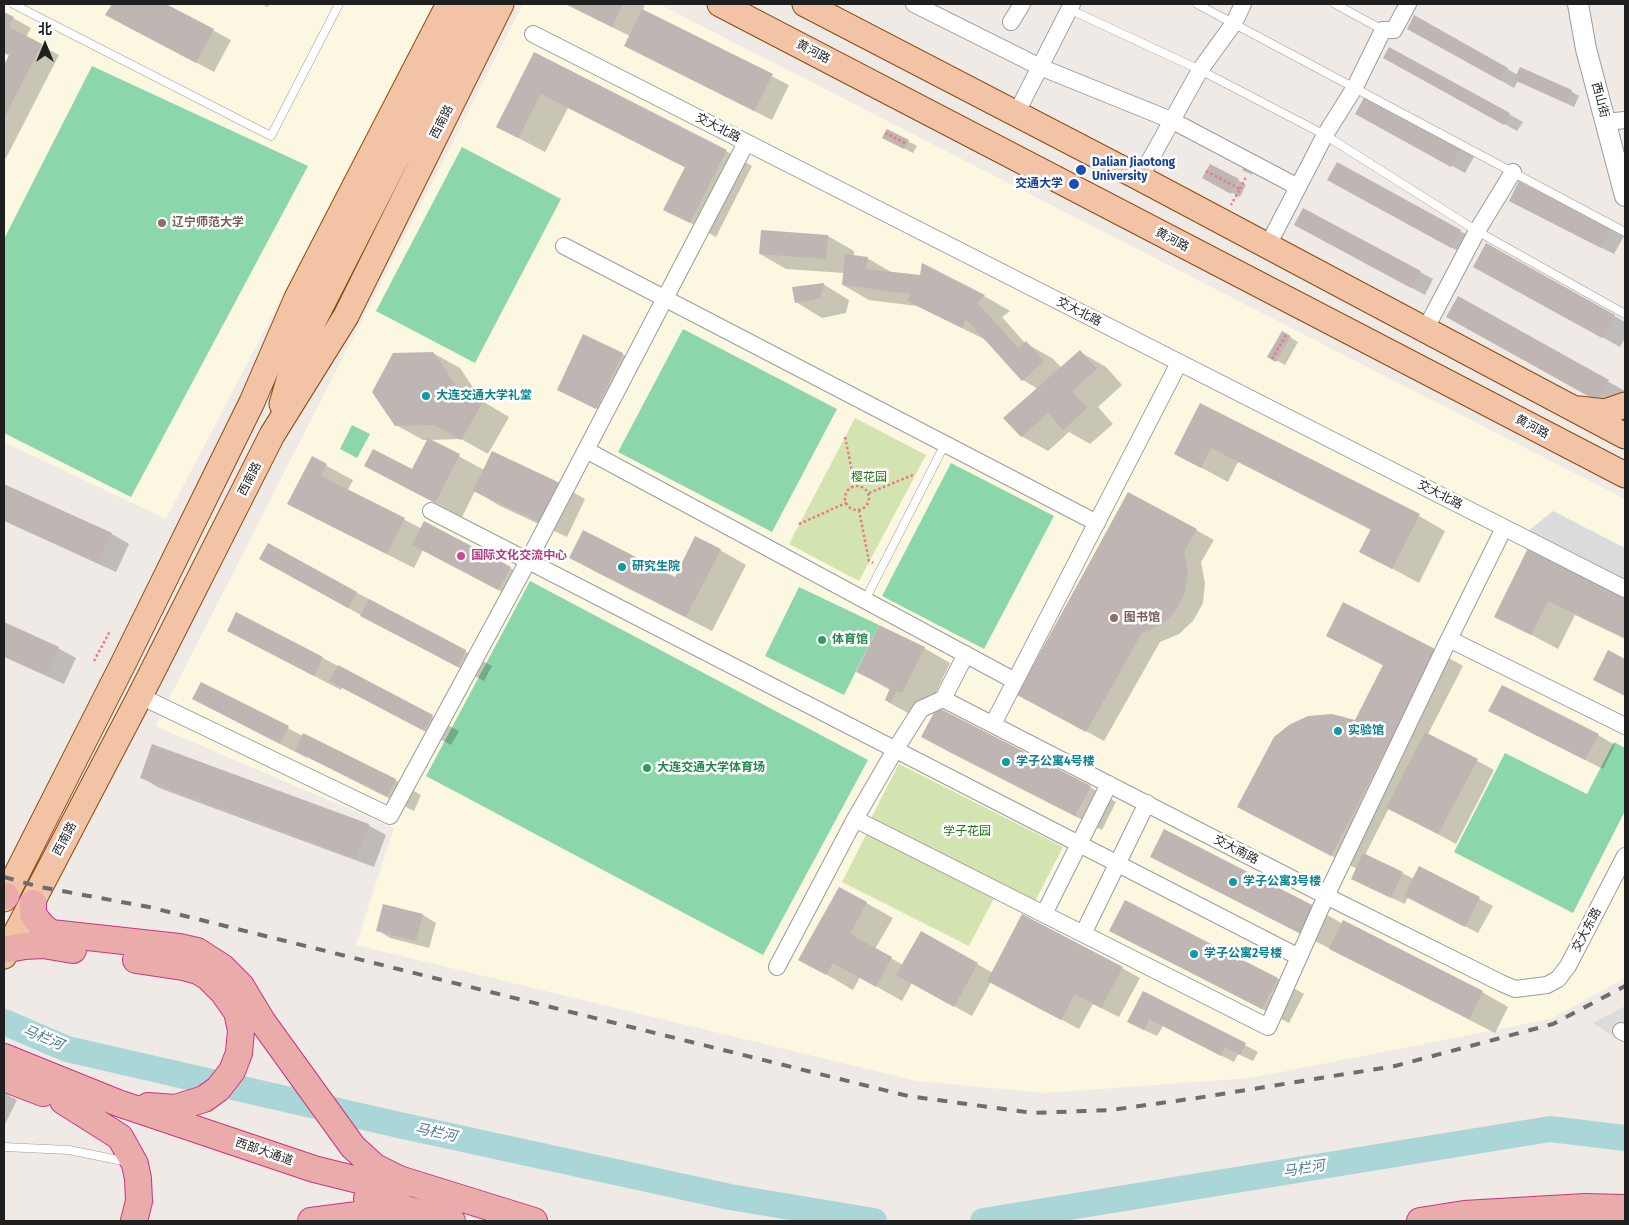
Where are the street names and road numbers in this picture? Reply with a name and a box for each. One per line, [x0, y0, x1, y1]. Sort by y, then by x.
street label: 黄河路 [794, 37, 832, 67]
street label: 西山街 [1588, 81, 1612, 119]
street label: 西南路 [427, 103, 457, 141]
street label: 交大北路 [693, 111, 743, 145]
street label: 黄河路 [1153, 225, 1191, 255]
street label: 交大北路 [1054, 295, 1104, 329]
street label: 黄河路 [1513, 412, 1551, 442]
street label: 西南路 [235, 460, 265, 498]
street label: 交大北路 [1415, 478, 1465, 512]
street label: 西南路 [50, 820, 80, 858]
street label: 交大南路 [1211, 833, 1261, 867]
street label: 交大东路 [1569, 905, 1605, 955]
street label: 西部大通道 [233, 1135, 295, 1169]

